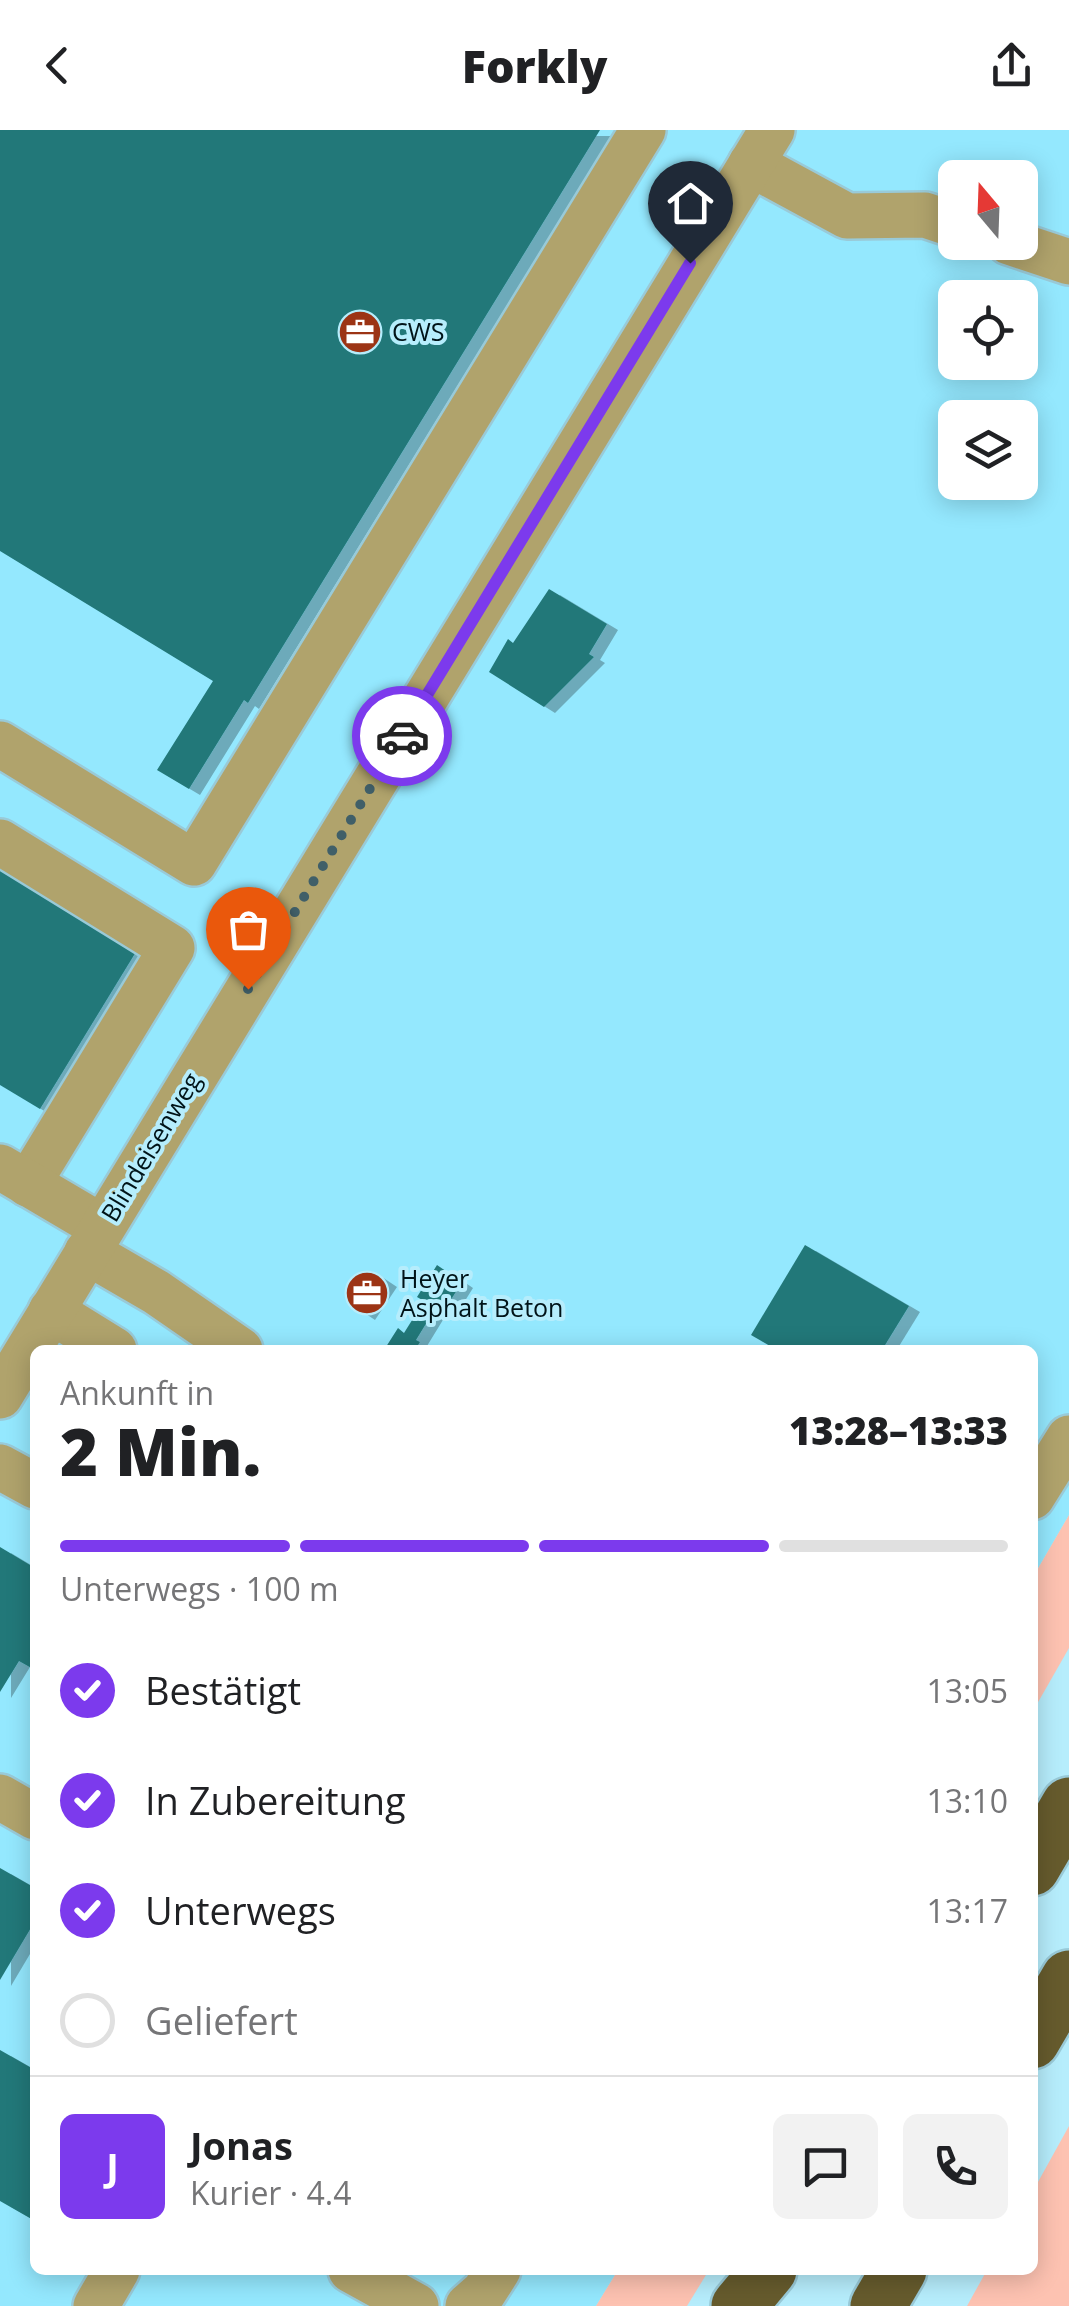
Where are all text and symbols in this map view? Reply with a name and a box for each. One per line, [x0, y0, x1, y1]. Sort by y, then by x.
text: Forkly [462, 35, 607, 96]
icon: back [30, 38, 85, 93]
icon: share [984, 38, 1039, 93]
north arrow [938, 160, 1038, 260]
map controls [938, 160, 1038, 500]
pin [648, 161, 733, 264]
icon: home [663, 176, 718, 231]
button: locate [938, 280, 1038, 380]
office icon: CWS [337, 309, 383, 355]
place label: CWS [392, 314, 445, 348]
button: layers [938, 400, 1038, 500]
courier [352, 686, 452, 786]
icon: car [375, 709, 430, 764]
pin [206, 887, 291, 990]
icon: bag [221, 902, 276, 957]
street label: Blindeisenweg [92, 1065, 208, 1227]
place label: Heyer Asphalt Beton [400, 1261, 563, 1324]
office icon: Heyer Asphalt Beton [344, 1270, 390, 1316]
text: Ankunft in [60, 1371, 214, 1414]
text: 13:28–13:33 [789, 1404, 1008, 1456]
text: 2 Min. [60, 1407, 261, 1495]
text: Unterwegs · 100 m [60, 1567, 339, 1610]
icon: check [60, 1663, 115, 1718]
text: Bestätigt [145, 1664, 301, 1716]
text: 13:05 [926, 1669, 1008, 1712]
icon: check [60, 1773, 115, 1828]
text: In Zubereitung [145, 1774, 406, 1826]
text: 13:10 [926, 1779, 1008, 1822]
icon: check [60, 1883, 115, 1938]
text: Unterwegs [145, 1884, 336, 1936]
text: 13:17 [926, 1889, 1008, 1932]
text: Geliefert [145, 1994, 298, 2046]
button: chat [773, 2114, 878, 2219]
button: phone [903, 2114, 1008, 2219]
text: Jonas [190, 2119, 293, 2171]
text: J [106, 2140, 119, 2192]
text: Kurier · 4.4 [190, 2171, 351, 2214]

